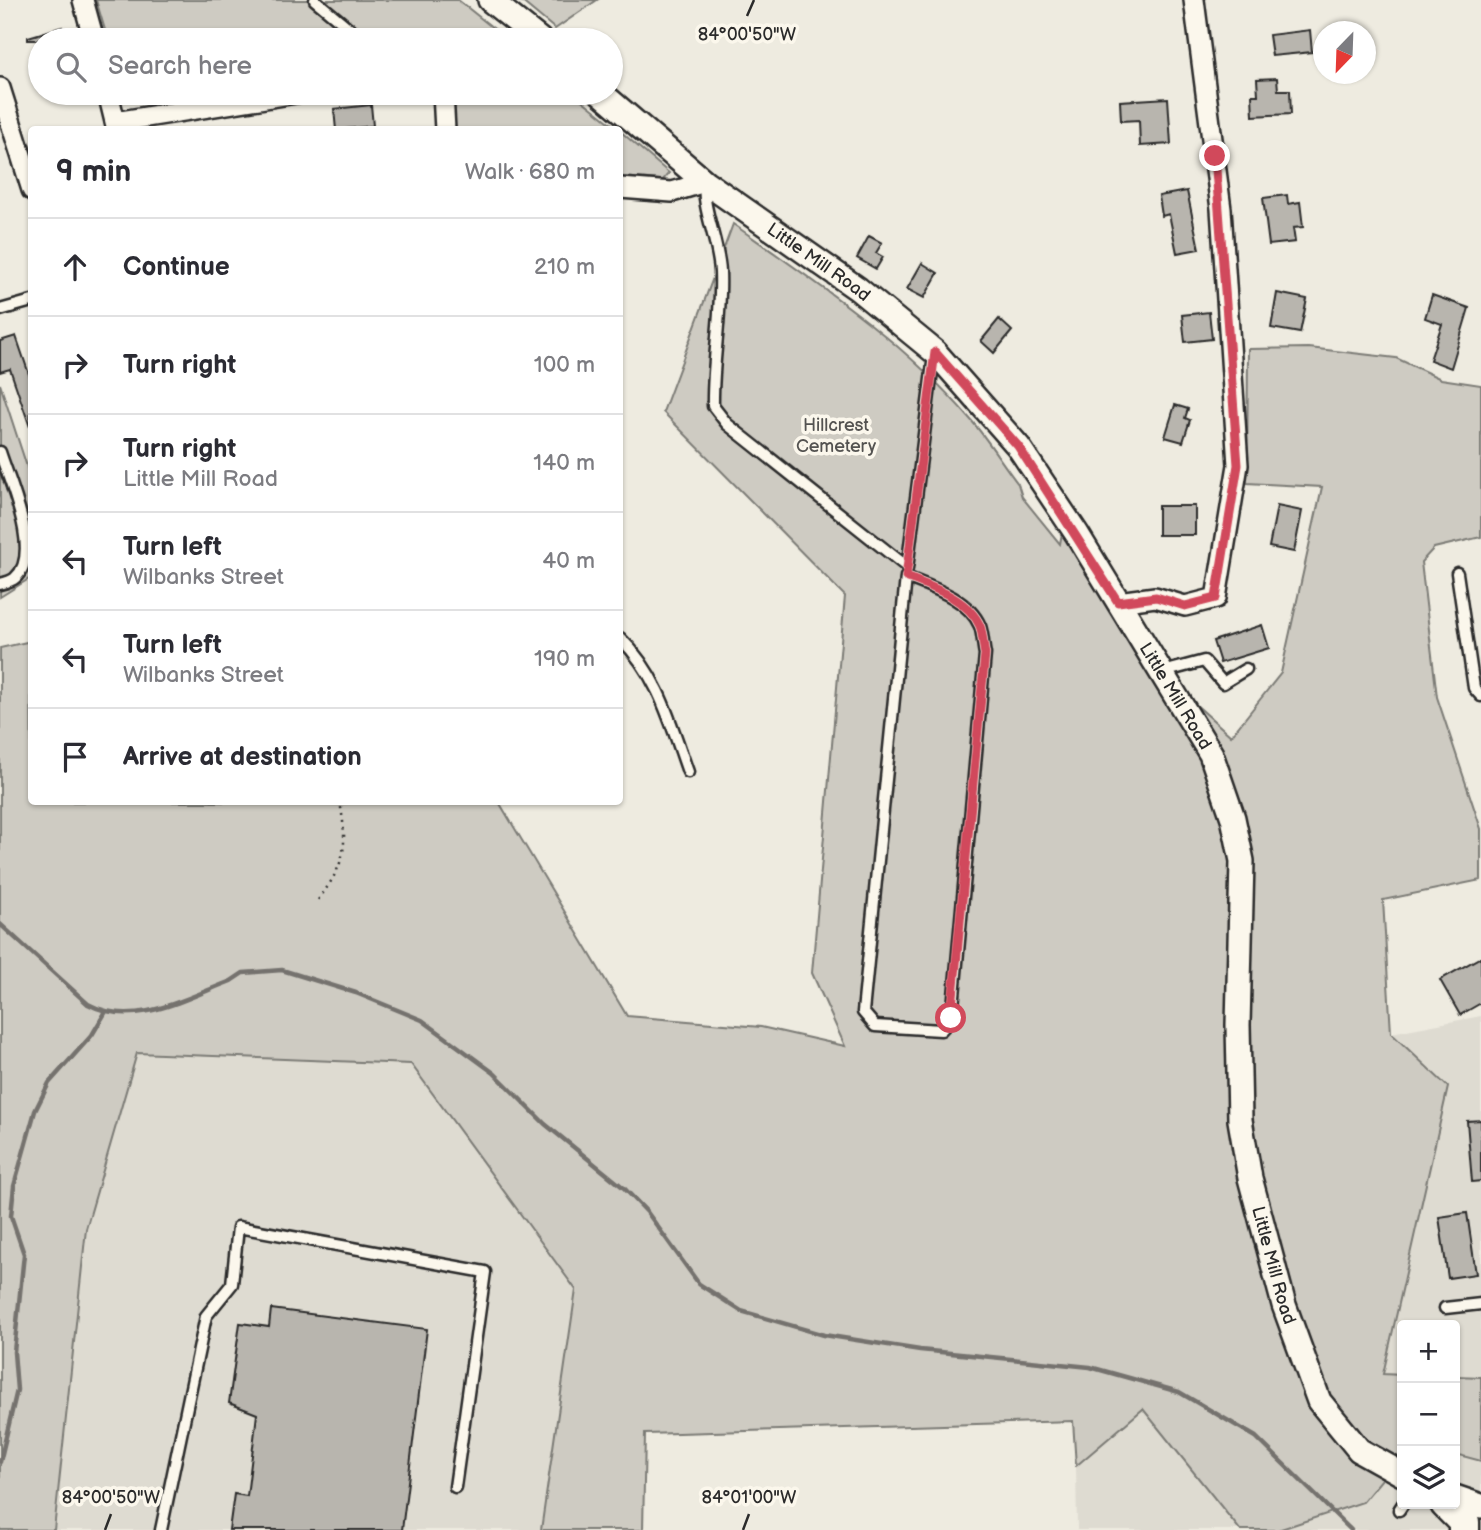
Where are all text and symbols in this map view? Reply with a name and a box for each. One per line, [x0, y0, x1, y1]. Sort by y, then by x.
north arrow [1313, 21, 1376, 84]
text: 84°00'50"W [698, 24, 797, 45]
search box [28, 28, 623, 105]
icon: search [52, 48, 90, 86]
text: Search here [108, 51, 252, 82]
route end [1199, 140, 1230, 171]
text: 9 min [56, 154, 131, 190]
text: Walk · 680 m [465, 158, 595, 186]
street label: Little Mill Road [763, 218, 875, 305]
icon: ahead [56, 248, 94, 286]
text: Continue [123, 252, 230, 283]
text: 210 m [534, 253, 595, 281]
icon: right [56, 346, 94, 384]
text: Turn right [123, 350, 236, 381]
text: 100 m [534, 351, 595, 379]
park label: Hillcrest Cemetery [796, 415, 877, 457]
text: Turn right [123, 434, 236, 465]
icon: right [56, 444, 94, 482]
text: 140 m [533, 449, 595, 477]
text: Little Mill Road [123, 465, 278, 493]
text: Turn left [123, 532, 222, 563]
icon: left [56, 542, 94, 580]
text: 40 m [542, 547, 595, 575]
text: Wilbanks Street [123, 563, 284, 591]
text: Turn left [123, 630, 222, 661]
street label: Little Mill Road [1135, 639, 1216, 753]
icon: left [56, 640, 94, 678]
text: 190 m [534, 645, 595, 673]
text: Wilbanks Street [123, 661, 284, 689]
icon: arrive [56, 738, 94, 776]
text: Arrive at destination [123, 742, 362, 773]
route start [935, 1002, 966, 1033]
street label: Little Mill Road [1248, 1204, 1301, 1327]
map controls [1397, 1320, 1460, 1509]
button: + [1397, 1320, 1460, 1383]
button: − [1397, 1383, 1460, 1446]
button: layers [1397, 1446, 1460, 1509]
text: 84°00'50"W [62, 1487, 161, 1508]
text: 84°01'00"W [702, 1487, 797, 1508]

